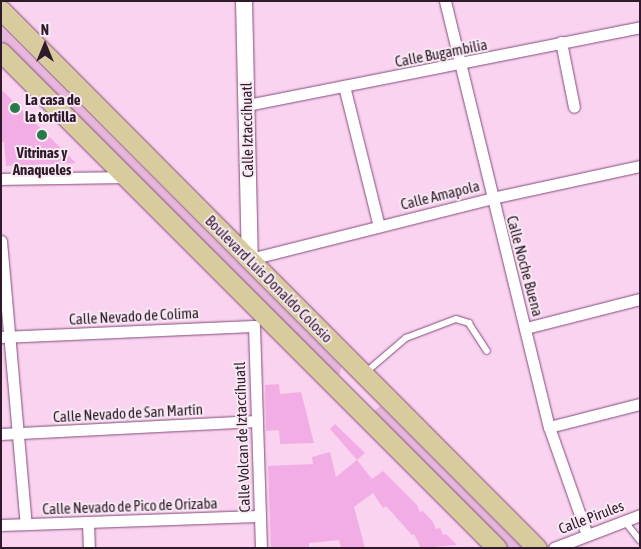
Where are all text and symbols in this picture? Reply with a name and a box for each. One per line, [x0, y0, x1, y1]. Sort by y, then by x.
north arrow [20, 20, 70, 70]
text: N [41, 22, 49, 38]
street label: Calle Bugambilia [393, 35, 489, 71]
street label: Calle Iztaccíhuatl [237, 82, 257, 178]
place label: La casa de la tortilla [25, 90, 81, 125]
marker: La casa de la tortilla [9, 102, 21, 114]
marker: Vitrinas y Anaqueles [36, 129, 48, 141]
place label: Vitrinas y Anaqueles [13, 143, 71, 178]
street label: Calle Amapola [399, 177, 481, 213]
street label: Boulevard Luis Donaldo Colosio [202, 212, 336, 346]
street label: Calle Noche Buena [503, 214, 547, 318]
street label: Calle Nevado de Colima [69, 304, 199, 328]
street label: Calle Volcan de Iztaccíhuatl [230, 361, 254, 513]
street label: Calle Nevado de San Martín [53, 400, 203, 426]
street label: Calle Nevado de Pico de Orizaba [42, 494, 218, 518]
street label: Calle Pirules [556, 496, 626, 538]

